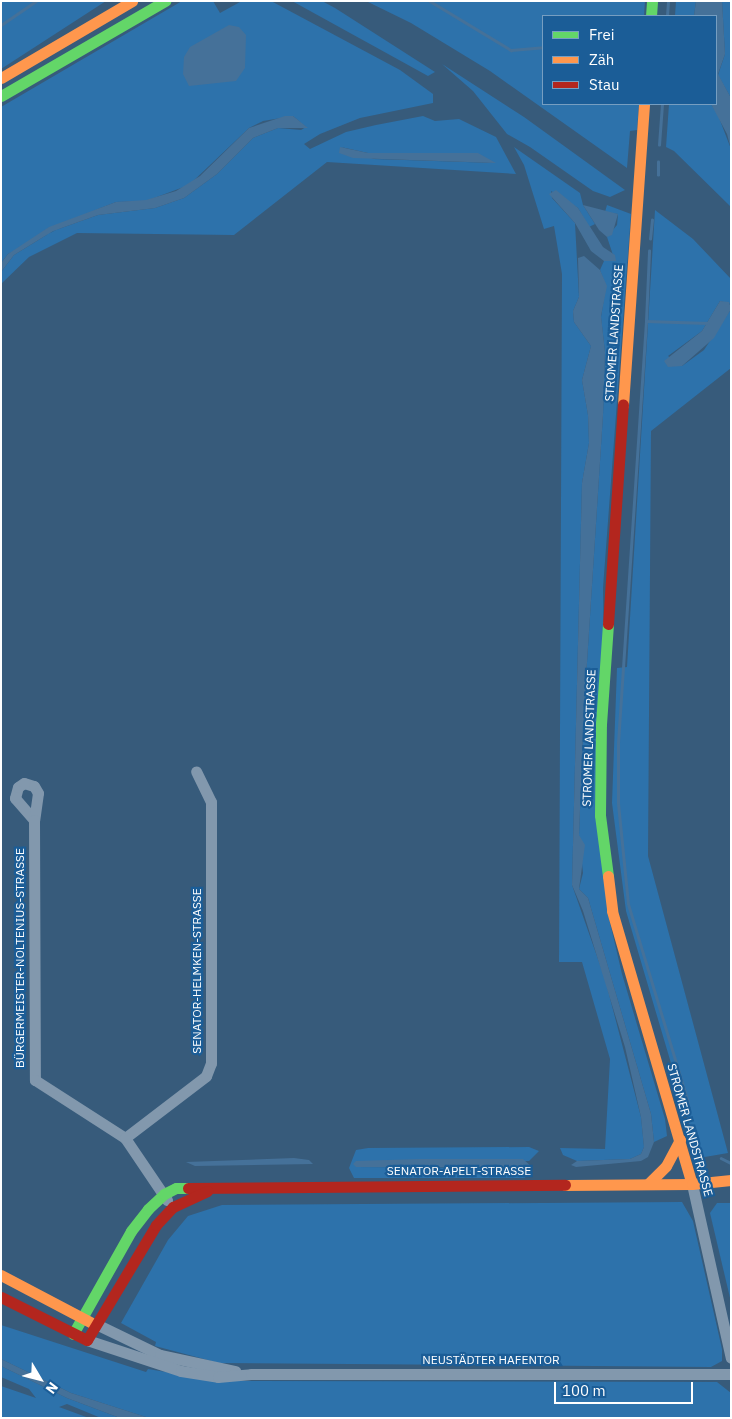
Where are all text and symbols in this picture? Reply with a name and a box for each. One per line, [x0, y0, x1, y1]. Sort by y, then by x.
legend [542, 15, 717, 105]
text: Frei [589, 25, 615, 44]
text: Zäh [589, 50, 614, 69]
text: Stau [589, 75, 620, 94]
street label: STROMER LANDSTRASSE [602, 264, 626, 402]
street label: STROMER LANDSTRASSE [579, 669, 599, 807]
street label: BÜRGERMEISTER-NOLTENIUS-STRASSE [13, 848, 27, 1068]
street label: SENATOR-HELMKEN-STRASSE [190, 888, 204, 1054]
street label: STROMER LANDSTRASSE [664, 1062, 716, 1198]
street label: SENATOR-APELT-STRASSE [387, 1164, 531, 1178]
street label: NEUSTÄDTER HAFENTOR [422, 1353, 560, 1367]
north arrow [15, 1354, 65, 1404]
scale bar [557, 1372, 696, 1404]
text: N [42, 1379, 62, 1397]
text: 100 m [562, 1381, 606, 1400]

